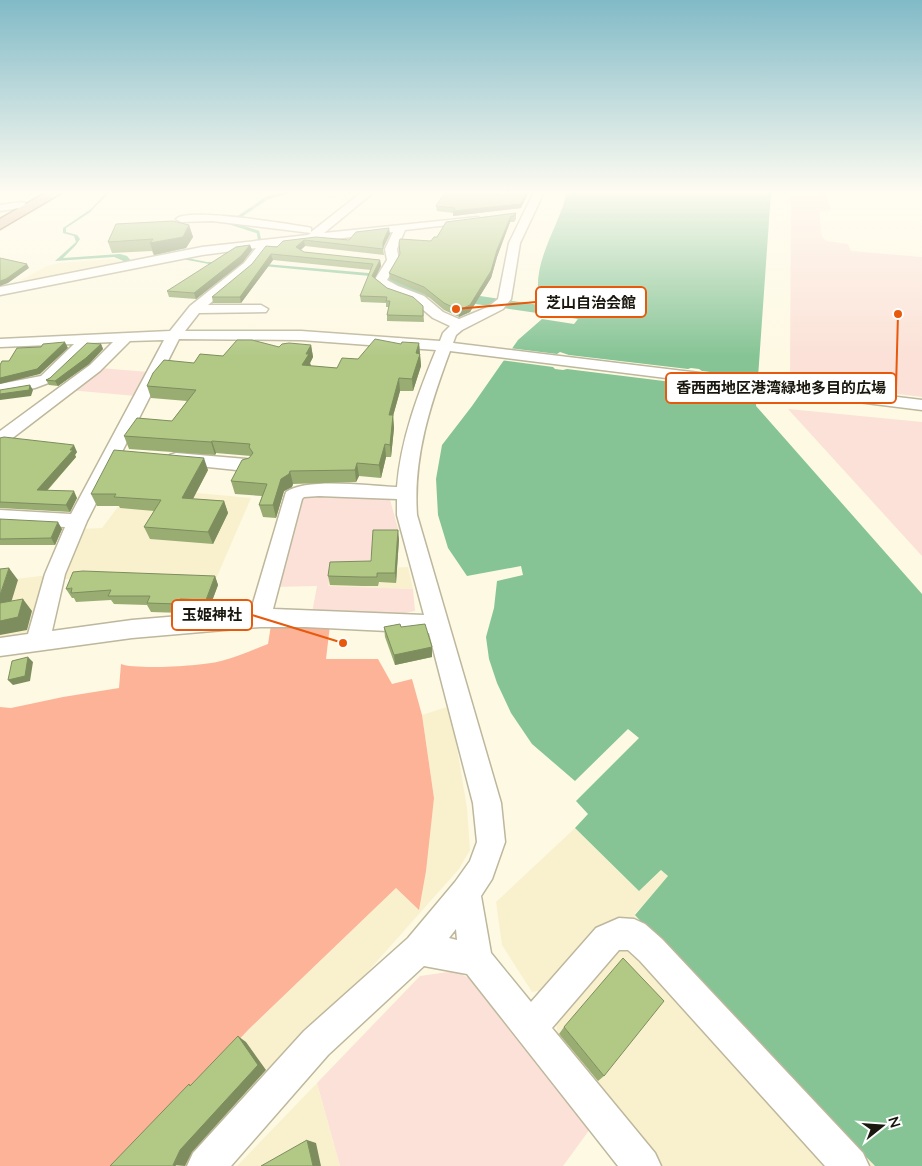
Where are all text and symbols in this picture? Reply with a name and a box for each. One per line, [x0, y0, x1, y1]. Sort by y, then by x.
callout: 芝山自治会館 [536, 287, 646, 317]
text: 芝山自治会館 [546, 293, 636, 311]
callout: 香西西地区港湾緑地多目的広場 [666, 373, 896, 403]
text: 香西西地区港湾緑地多目的広場 [676, 378, 886, 396]
callout: 玉姫神社 [172, 600, 252, 630]
text: 玉姫神社 [182, 605, 242, 623]
north arrow [857, 1101, 907, 1151]
text: N [885, 1114, 905, 1130]

